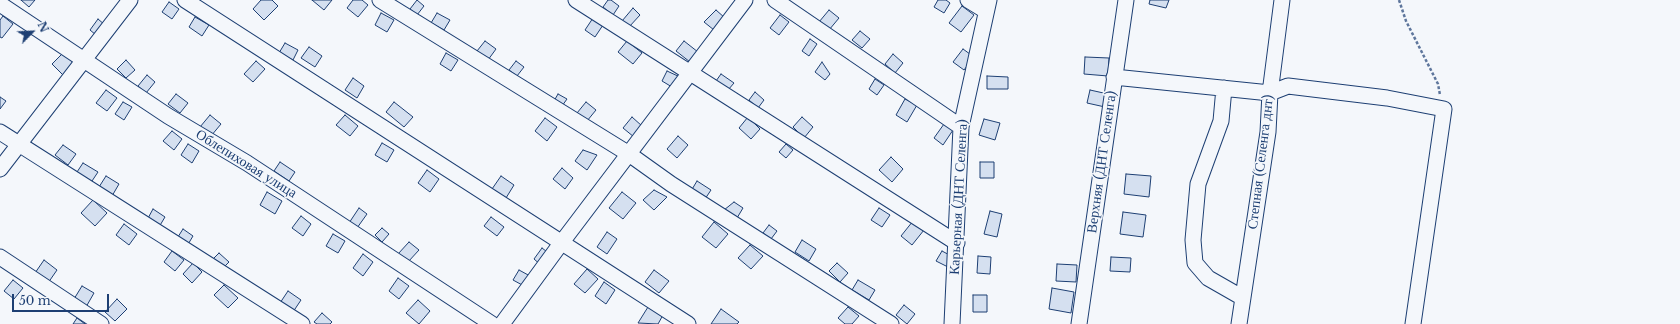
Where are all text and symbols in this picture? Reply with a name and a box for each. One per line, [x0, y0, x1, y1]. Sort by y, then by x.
north arrow [12, 12, 52, 52]
text: N [34, 20, 51, 35]
street label: Верхняя (ДНТ Селенга) [1084, 90, 1120, 234]
street label: Степная (Селенга днт) [1244, 94, 1278, 230]
street label: Карьерная (ДНТ Селенга) [947, 119, 971, 275]
street label: Облепиховая улица [192, 126, 300, 202]
scale bar [14, 286, 111, 312]
text: 50 m [19, 293, 51, 308]

